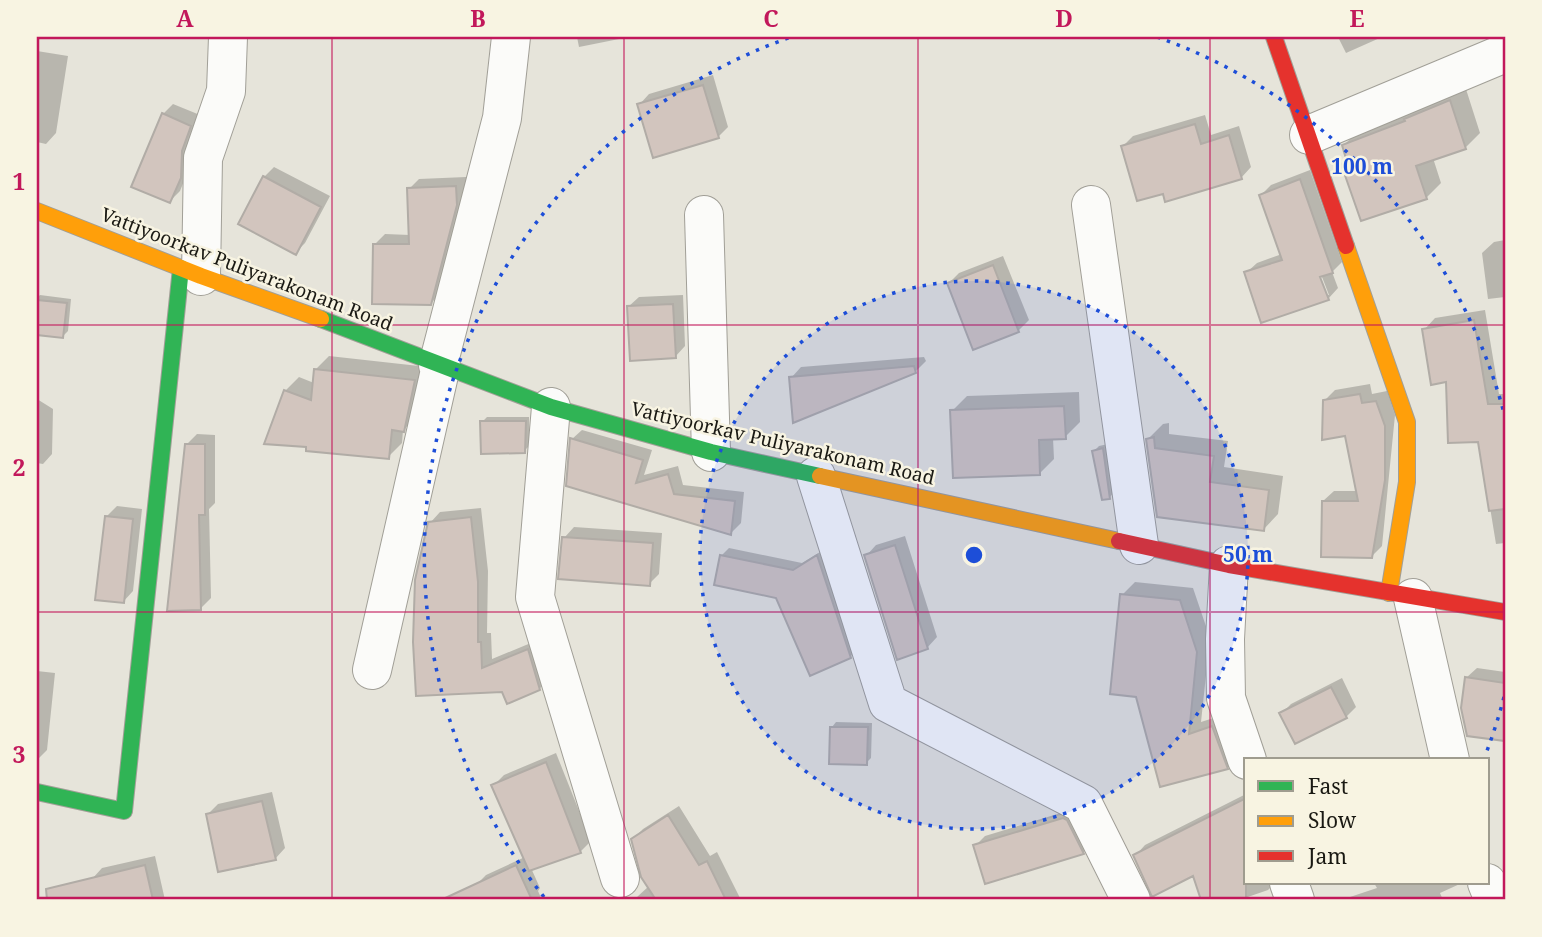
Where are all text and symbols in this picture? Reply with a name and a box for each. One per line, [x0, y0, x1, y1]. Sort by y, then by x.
text: A [176, 2, 194, 34]
text: B [470, 2, 486, 34]
text: C [763, 2, 779, 34]
text: D [1055, 2, 1073, 34]
text: E [1349, 2, 1365, 34]
text: 100 m [1331, 152, 1393, 180]
text: 1 [13, 165, 26, 197]
street label: Vattiyoorkav Puliyarakonam Road [97, 201, 397, 337]
street label: Vattiyoorkav Puliyarakonam Road [629, 395, 938, 491]
text: 2 [13, 451, 26, 483]
text: 50 m [1223, 540, 1273, 568]
centre of rings [962, 543, 986, 567]
text: 3 [13, 738, 26, 770]
legend [1244, 758, 1490, 884]
text: Fast [1308, 772, 1348, 800]
text: Slow [1308, 806, 1357, 834]
text: Jam [1307, 842, 1347, 870]

